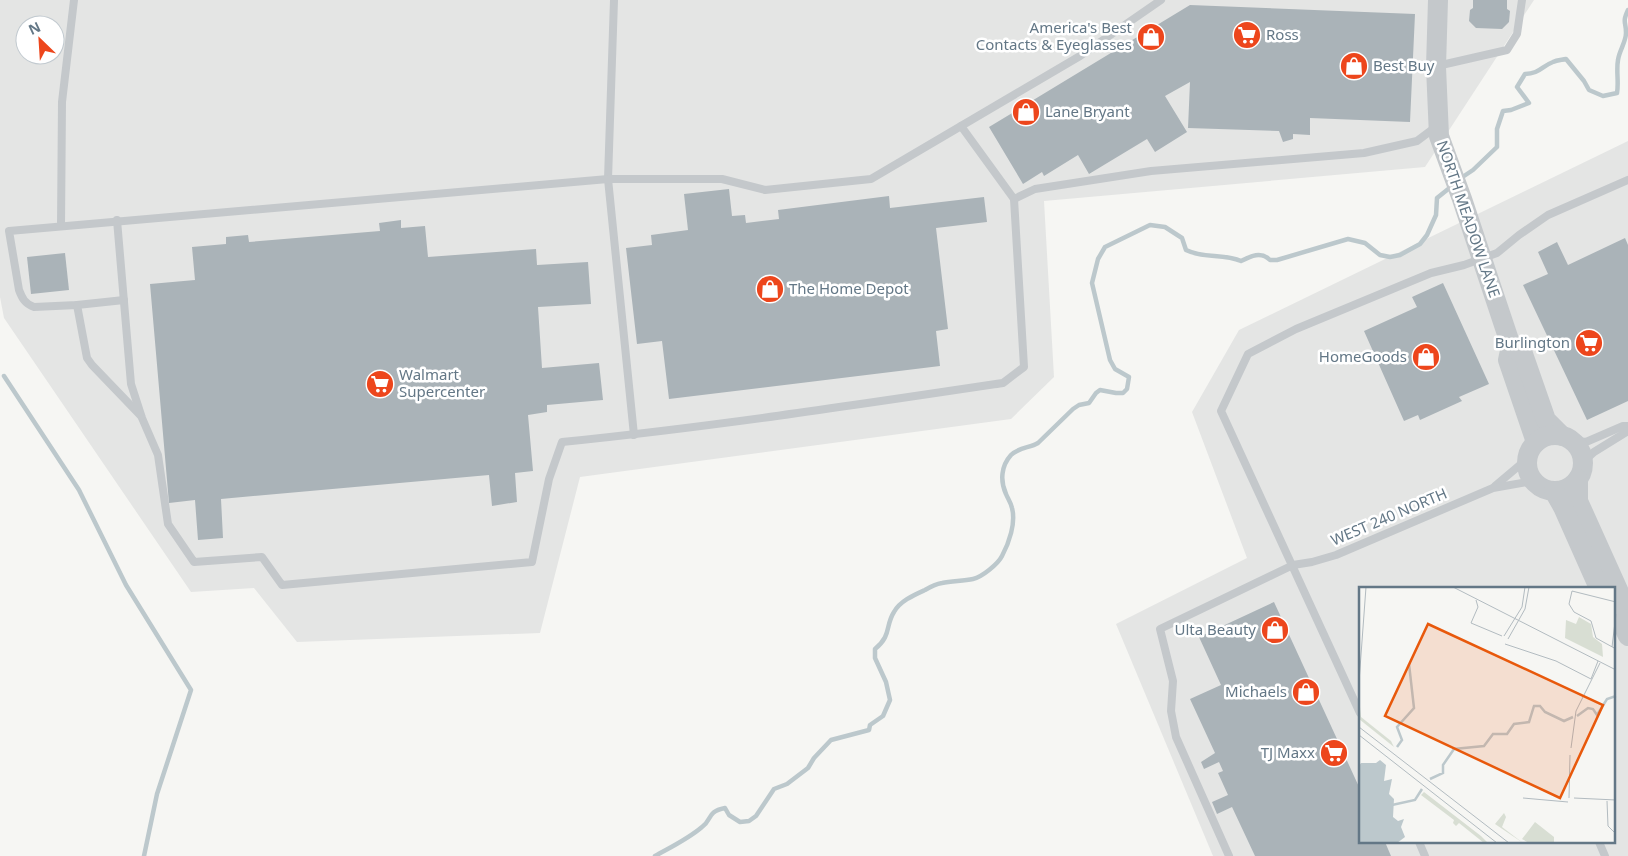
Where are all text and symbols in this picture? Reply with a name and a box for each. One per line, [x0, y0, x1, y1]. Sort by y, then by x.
north arrow [15, 15, 65, 65]
text: N [25, 17, 43, 39]
place label: America's Best Contacts & Eyeglasses [976, 17, 1133, 54]
supermarket icon: Ross [1232, 20, 1262, 50]
shop icon: America's Best Contacts & Eyeglasses [1136, 22, 1166, 52]
place label: Ross [1266, 24, 1299, 44]
shop icon: Best Buy [1339, 51, 1369, 81]
place label: Best Buy [1373, 55, 1435, 75]
shop icon: Lane Bryant [1011, 97, 1041, 127]
place label: Lane Bryant [1045, 101, 1130, 121]
street label: NORTH MEADOW LANE [1433, 137, 1505, 300]
shop icon: The Home Depot [755, 274, 785, 304]
place label: The Home Depot [789, 278, 909, 298]
supermarket icon: Burlington [1574, 328, 1604, 358]
place label: Burlington [1495, 332, 1570, 352]
shop icon: HomeGoods [1411, 342, 1441, 372]
place label: HomeGoods [1319, 346, 1407, 366]
place label: Walmart Supercenter [399, 364, 485, 401]
supermarket icon: Walmart Supercenter [365, 369, 395, 399]
street label: WEST 240 NORTH [1327, 483, 1450, 550]
inset map [1359, 587, 1616, 844]
shop icon: Ulta Beauty [1260, 615, 1290, 645]
place label: Ulta Beauty [1174, 619, 1256, 639]
shop icon: Michaels [1291, 677, 1321, 707]
place label: Michaels [1225, 681, 1287, 701]
supermarket icon: TJ Maxx [1319, 738, 1349, 768]
place label: TJ Maxx [1261, 742, 1315, 762]

